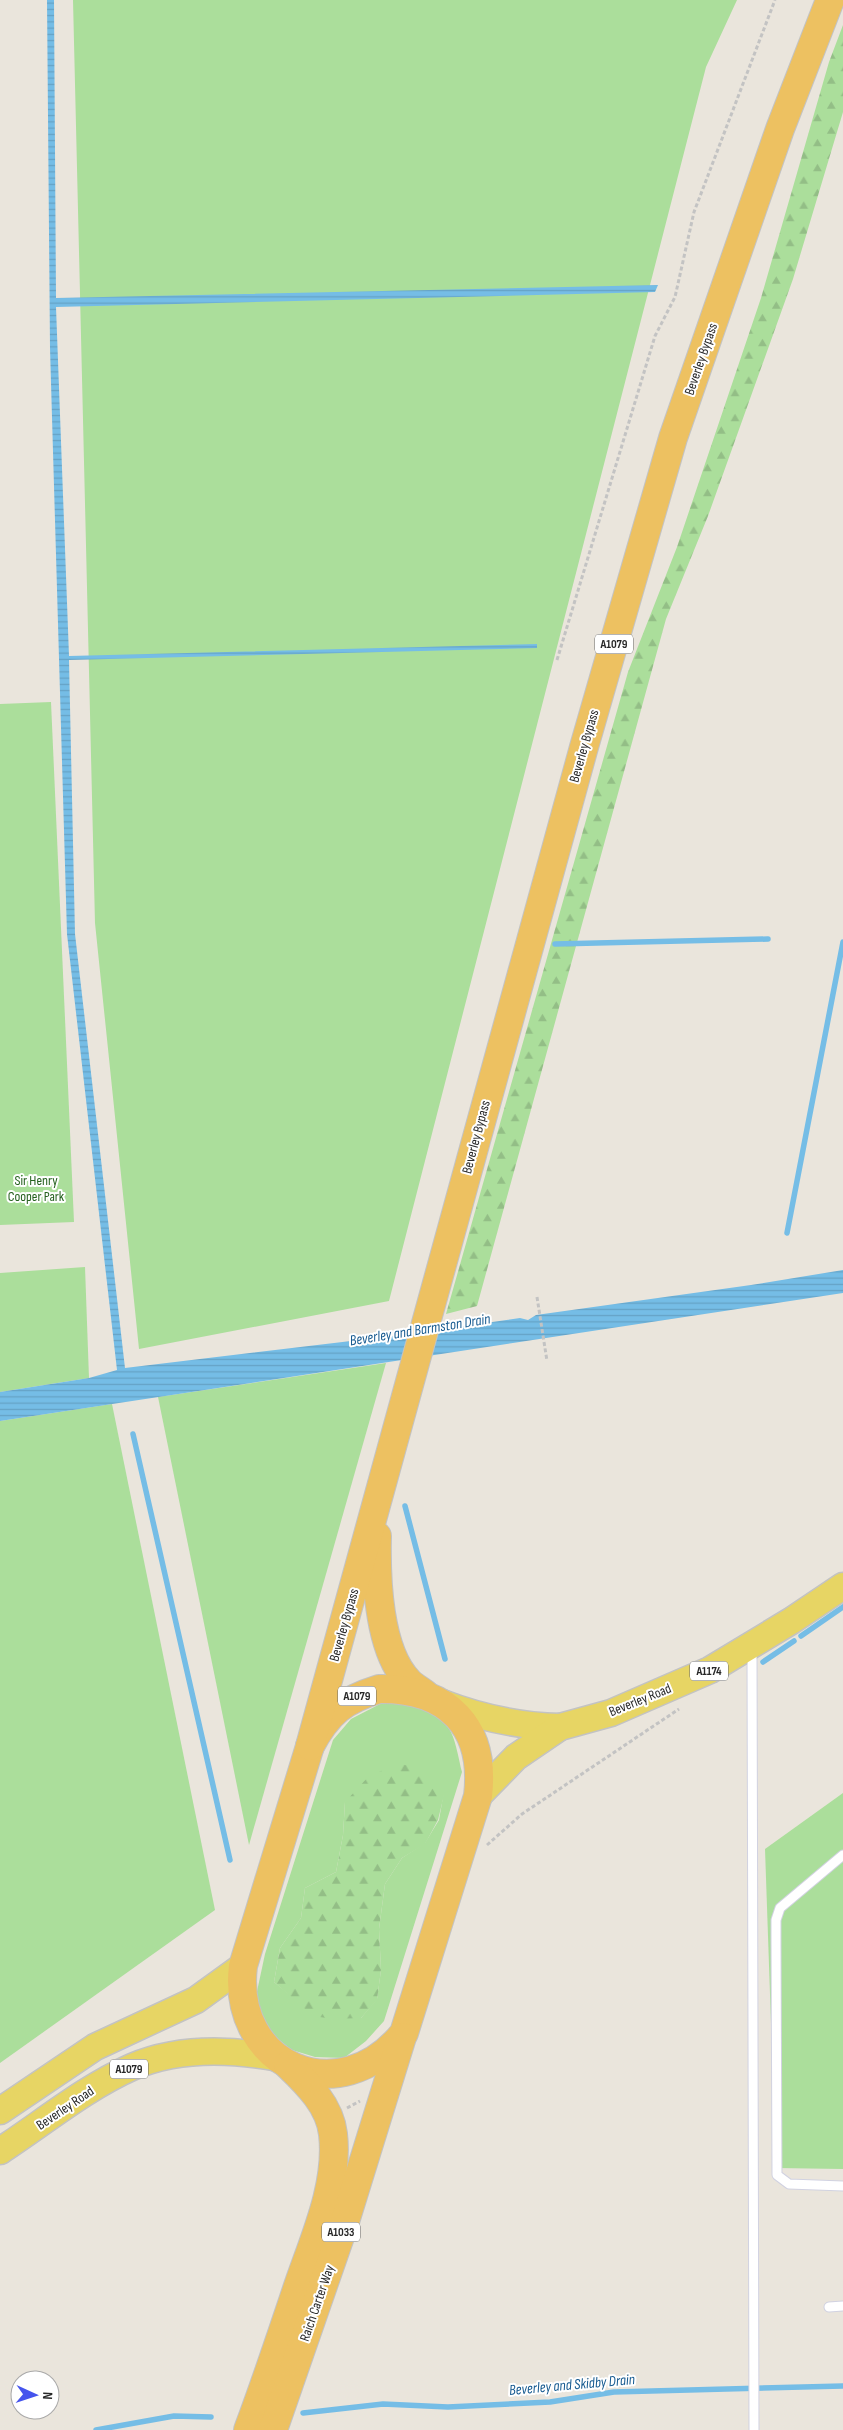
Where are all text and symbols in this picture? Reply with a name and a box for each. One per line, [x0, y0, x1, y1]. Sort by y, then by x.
street label: Beverley Bypass [681, 321, 721, 397]
road number: A1079 [595, 634, 633, 654]
street label: Beverley Bypass [565, 708, 603, 784]
street label: Beverley Bypass [458, 1099, 494, 1175]
park label: Sir Henry Cooper Park [8, 1172, 65, 1205]
water label: Beverley and Barmston Drain [348, 1309, 492, 1351]
street label: Beverley Bypass [325, 1587, 363, 1663]
road number: A1174 [690, 1662, 728, 1680]
street label: Beverley Road [606, 1680, 674, 1720]
road number: A1079 [338, 1686, 376, 1705]
road number: A1079 [110, 2060, 148, 2078]
street label: Beverley Road [33, 2082, 97, 2133]
road number: A1033 [322, 2222, 360, 2242]
street label: Raich Carter Way [296, 2262, 338, 2343]
north arrow [10, 2370, 60, 2420]
water label: Beverley and Skidby Drain [508, 2370, 636, 2400]
text: N [39, 2391, 56, 2400]

